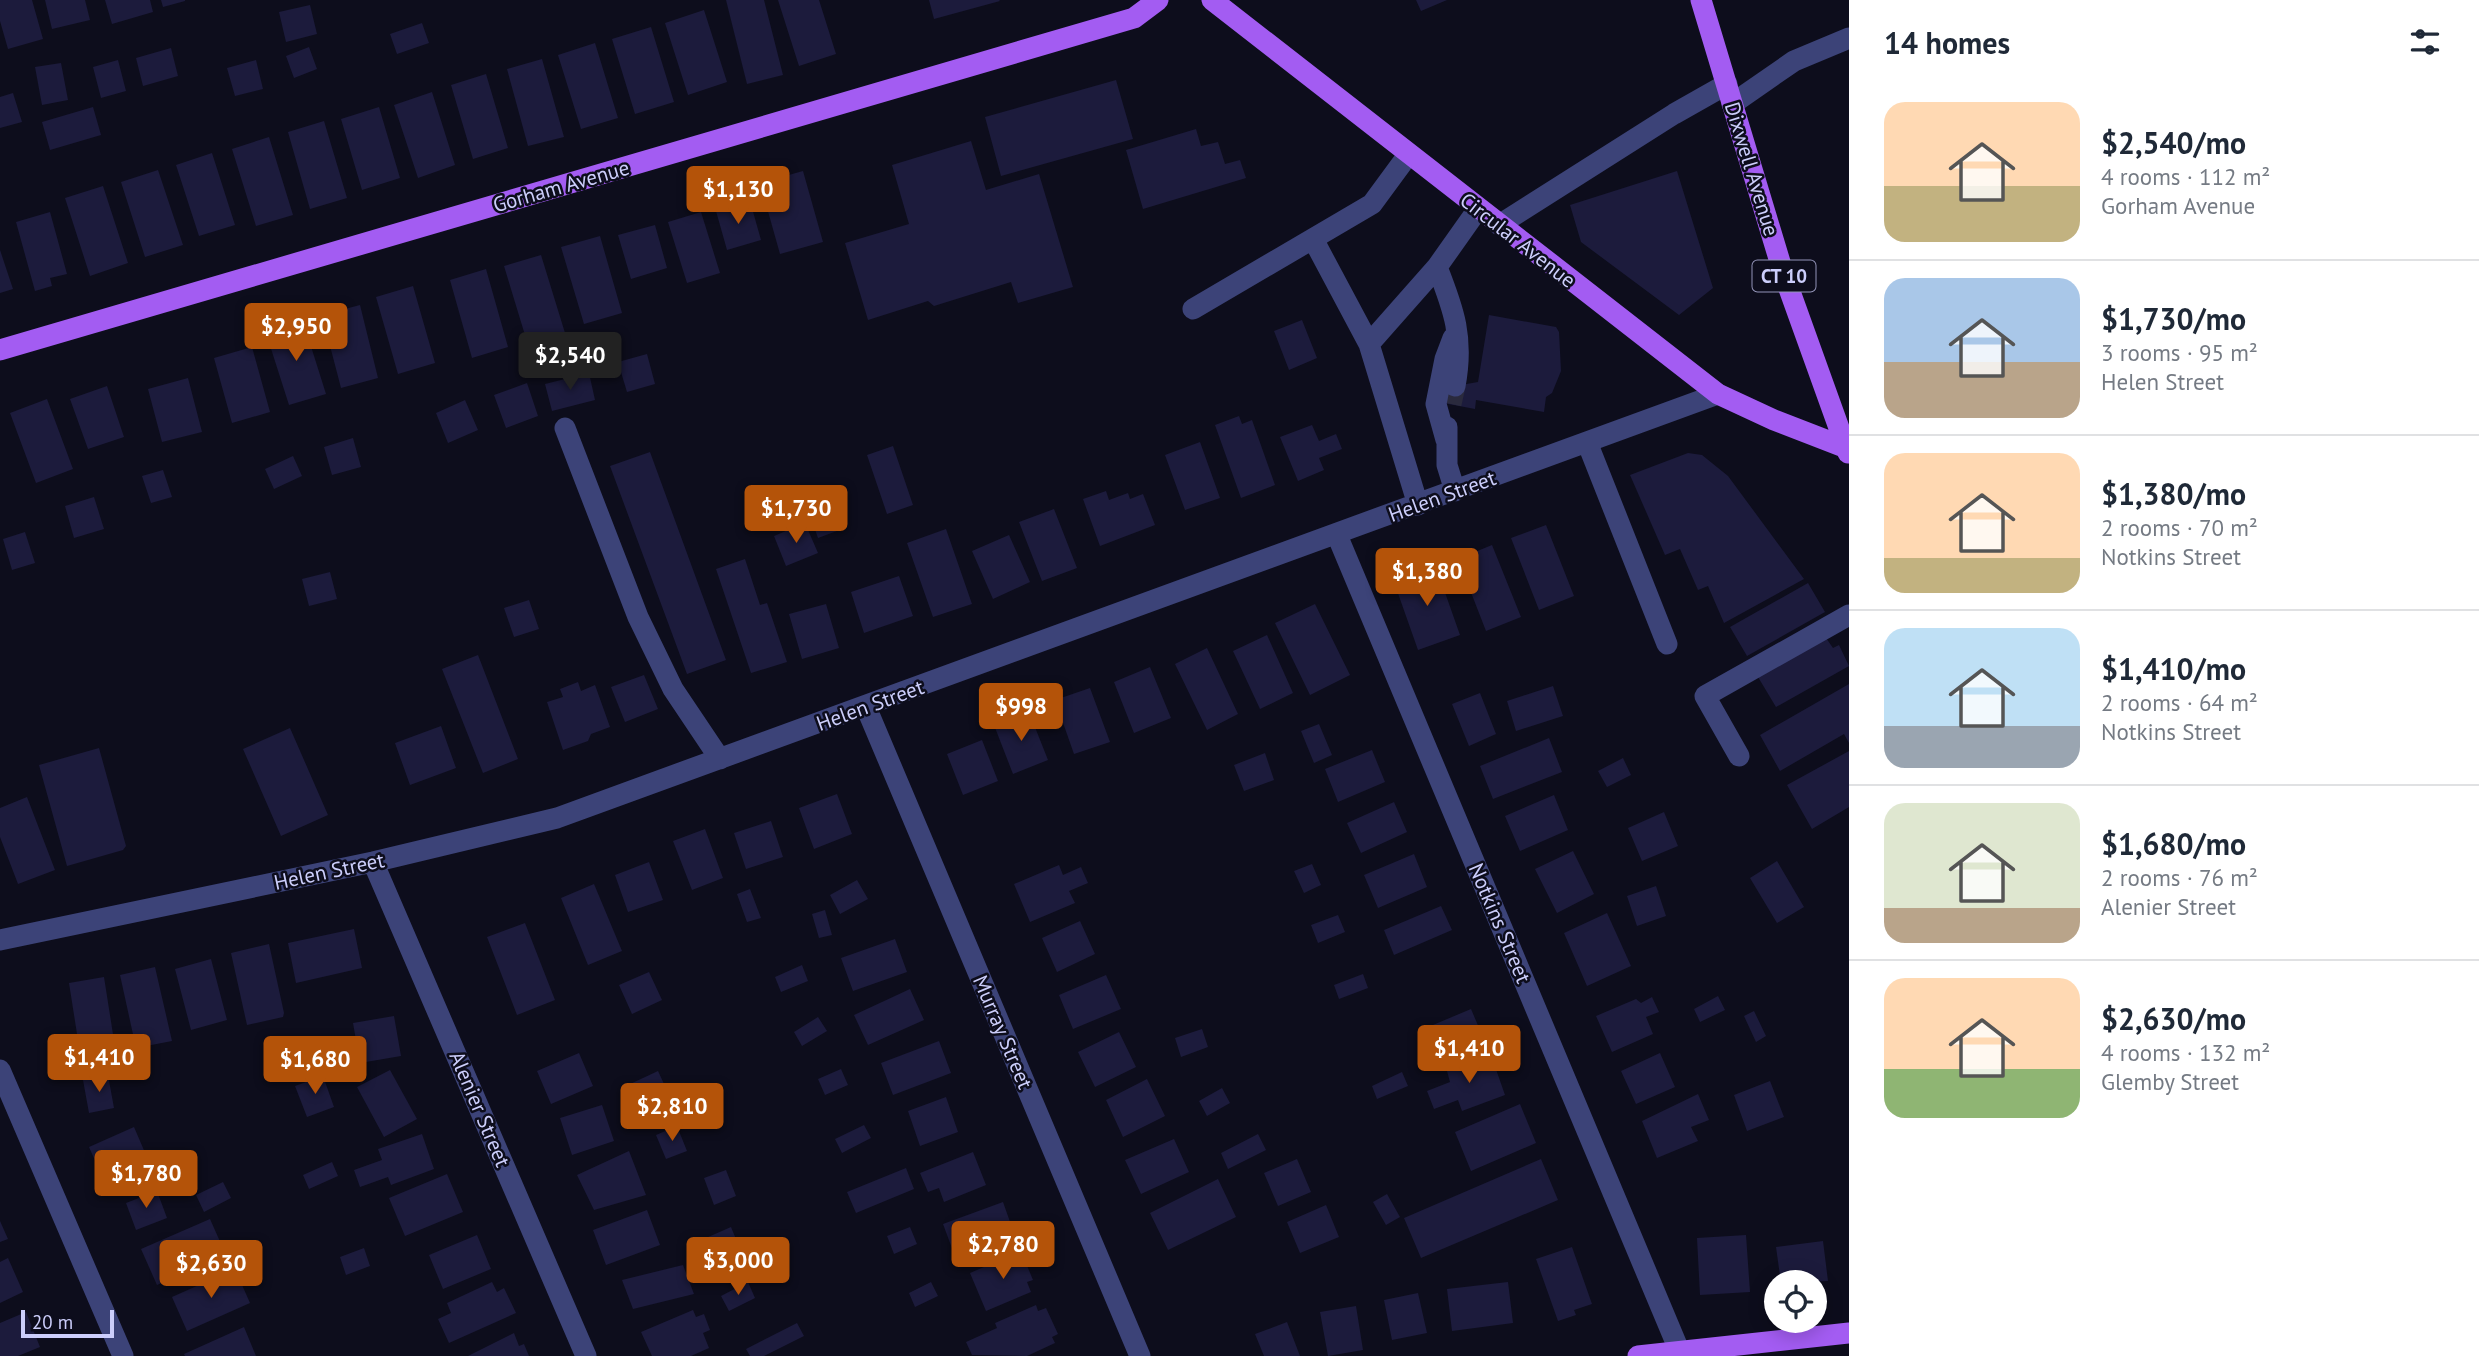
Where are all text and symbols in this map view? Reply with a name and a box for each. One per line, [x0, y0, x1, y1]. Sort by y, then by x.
text: 14 homes [1884, 23, 2010, 62]
icon: filters [2406, 23, 2444, 61]
street label: Dixwell Avenue [1719, 99, 1785, 239]
text: $2,540/mo [2101, 123, 2246, 162]
icon: home [1940, 130, 2024, 214]
street label: Gorham Avenue [490, 154, 632, 218]
text: 4 rooms · 112 m² [2101, 162, 2270, 191]
pin: $1,130 [681, 166, 795, 226]
text: $1,130 [702, 174, 774, 203]
street label: Circular Avenue [1455, 186, 1581, 294]
text: Gorham Avenue [2101, 191, 2255, 220]
road number: CT 10 [1752, 260, 1816, 292]
text: $1,730/mo [2101, 299, 2246, 338]
pin: $2,950 [239, 304, 353, 363]
icon: home [1940, 306, 2024, 390]
text: $2,950 [260, 311, 332, 340]
pin: $2,540 [513, 332, 627, 392]
text: 3 rooms · 95 m² [2101, 338, 2258, 367]
text: $2,540 [534, 340, 606, 369]
text: Helen Street [2101, 367, 2224, 396]
street label: Helen Street [1385, 464, 1499, 528]
text: $1,380/mo [2101, 474, 2246, 513]
icon: home [1940, 481, 2024, 565]
pin: $1,730 [739, 486, 853, 545]
text: $1,730 [760, 493, 832, 522]
text: 2 rooms · 70 m² [2101, 513, 2258, 542]
text: Notkins Street [2101, 542, 2241, 571]
pin: $1,380 [1370, 548, 1484, 608]
text: $1,380 [1391, 556, 1463, 585]
text: $1,410/mo [2101, 649, 2246, 688]
icon: home [1940, 656, 2024, 740]
street label: Helen Street [813, 673, 927, 737]
pin: $998 [980, 684, 1062, 743]
text: 2 rooms · 64 m² [2101, 688, 2258, 717]
text: $998 [995, 691, 1047, 720]
text: Notkins Street [2101, 717, 2241, 746]
text: $1,680/mo [2101, 824, 2246, 863]
icon: home [1940, 831, 2024, 915]
street label: Helen Street [271, 846, 387, 896]
street label: Notkins Street [1463, 859, 1537, 987]
text: 2 rooms · 76 m² [2101, 863, 2258, 892]
text: Alenier Street [2101, 892, 2236, 921]
street label: Murray Street [967, 971, 1039, 1093]
text: $2,630/mo [2101, 999, 2246, 1038]
icon: home [1940, 1006, 2024, 1090]
pin: $1,410 [1412, 1026, 1526, 1085]
text: $1,410 [1433, 1033, 1505, 1062]
pin: $1,410 [42, 1034, 156, 1094]
pin: $1,680 [258, 1036, 372, 1096]
text: 4 rooms · 132 m² [2101, 1038, 2270, 1067]
text: $1,410 [63, 1042, 135, 1071]
text: $1,680 [279, 1044, 351, 1073]
street label: Alenier Street [443, 1047, 517, 1171]
text: Glemby Street [2101, 1067, 2239, 1096]
pin: $2,810 [615, 1084, 729, 1143]
text: $2,810 [636, 1091, 708, 1120]
pin: $1,780 [89, 1150, 203, 1210]
text: $1,780 [110, 1158, 182, 1187]
pin: $2,780 [946, 1222, 1060, 1281]
text: $2,780 [967, 1229, 1039, 1258]
pin: $3,000 [681, 1238, 795, 1297]
pin: $2,630 [154, 1240, 268, 1300]
text: $3,000 [702, 1245, 774, 1274]
text: $2,630 [175, 1248, 247, 1277]
map controls [1764, 1270, 1827, 1333]
button: locate [1764, 1270, 1827, 1333]
scale bar [21, 1307, 114, 1339]
text: 20 m [32, 1310, 73, 1334]

